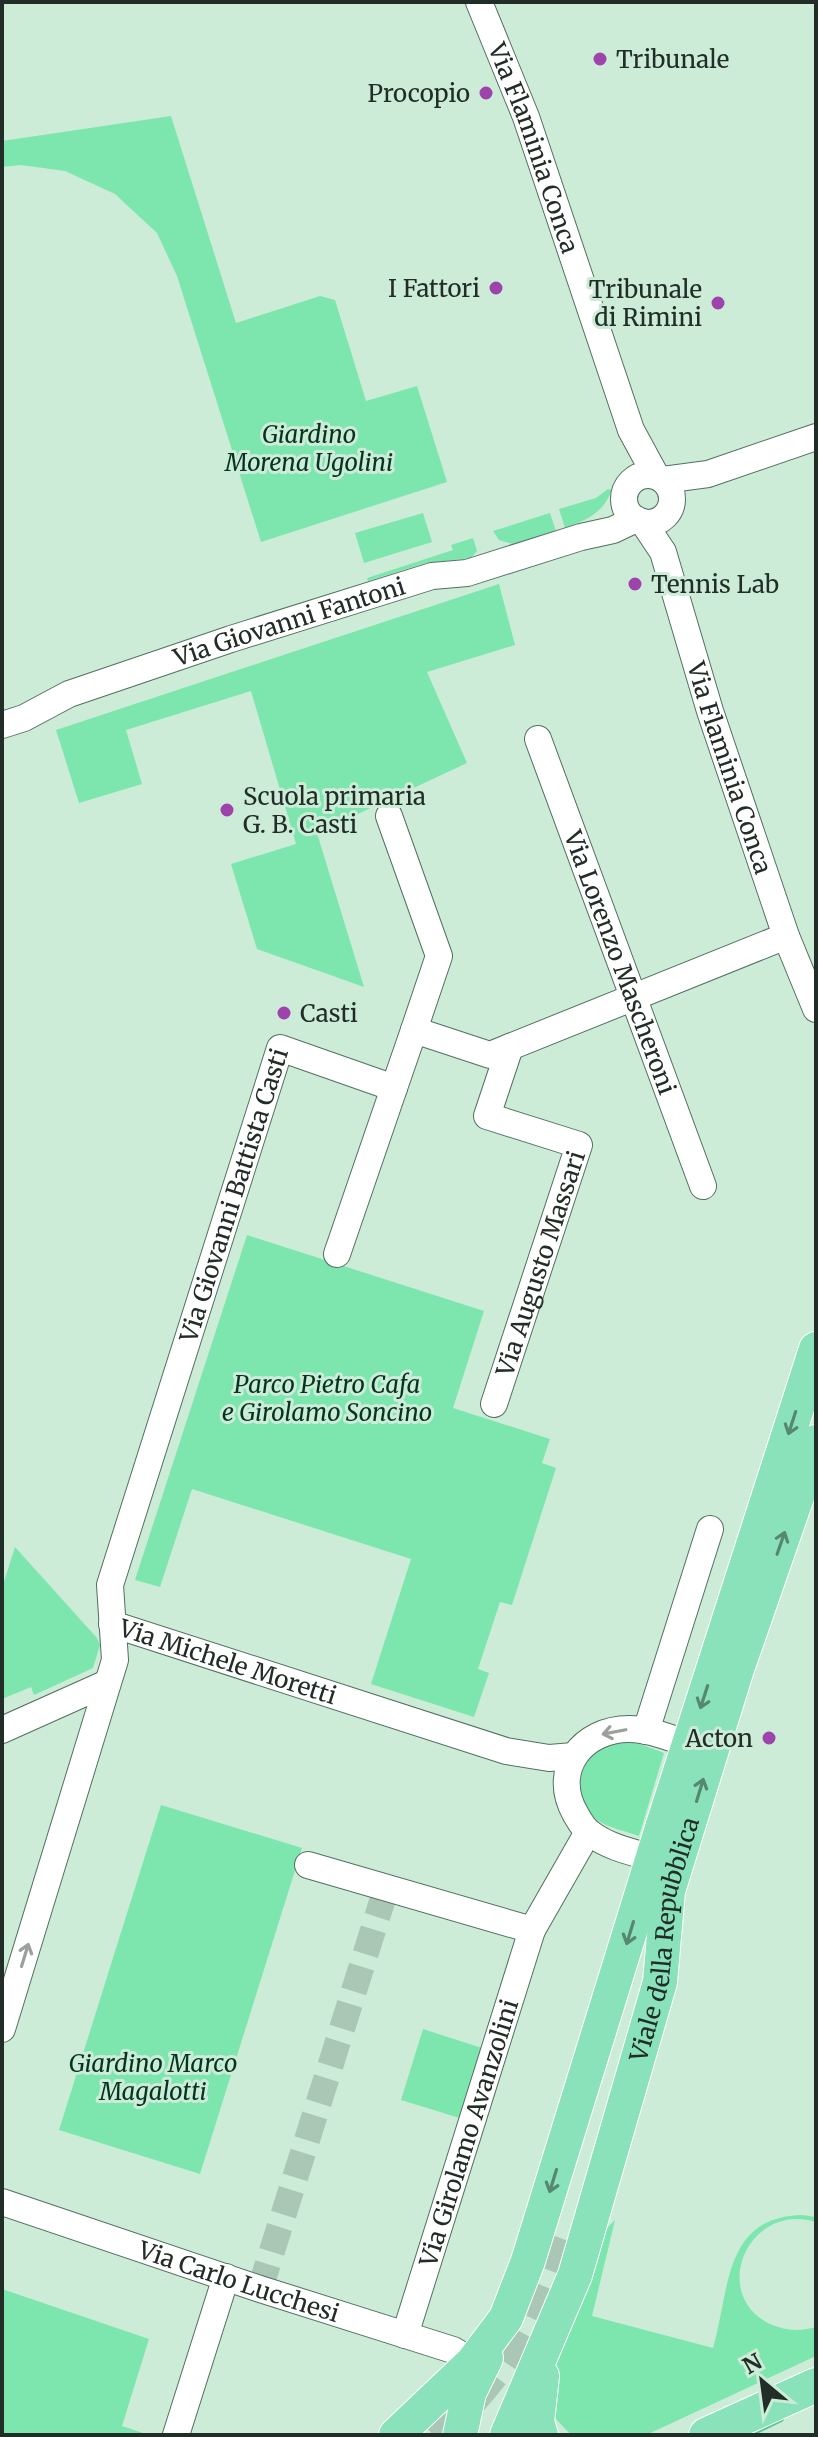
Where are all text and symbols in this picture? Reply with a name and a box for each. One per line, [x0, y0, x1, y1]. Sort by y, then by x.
street label: Via Flaminia Conca [481, 37, 586, 257]
place label: Tribunale [616, 44, 729, 75]
marker: Tribunale [591, 50, 609, 68]
place label: Procopio [368, 78, 470, 109]
marker: Procopio [477, 84, 495, 102]
place label: I Fattori [388, 273, 480, 304]
place label: Tribunale di Rimini [589, 274, 702, 333]
marker: I Fattori [487, 279, 505, 297]
marker: Tribunale di Rimini [709, 294, 727, 312]
park label: Giardino Morena Ugolini [224, 419, 393, 478]
place label: Tennis Lab [651, 569, 779, 600]
street label: Via Giovanni Fantoni [168, 570, 409, 673]
marker: Tennis Lab [626, 575, 644, 593]
street label: Via Flaminia Conca [681, 657, 779, 878]
place label: Scuola primaria G. B. Casti [243, 781, 426, 840]
marker: Scuola primaria G. B. Casti [218, 801, 236, 819]
street label: Via Lorenzo Mascheroni [557, 825, 683, 1099]
place label: Casti [300, 998, 358, 1029]
marker: Casti [275, 1004, 293, 1022]
street label: Via Giovanni Battista Casti [172, 1044, 295, 1347]
street label: Via Augusto Massari [488, 1146, 592, 1381]
park label: Parco Pietro Cafa e Girolamo Soncino [222, 1369, 432, 1428]
one-way arrow [784, 1409, 799, 1435]
one-way arrow [775, 1531, 790, 1556]
street label: Via Michele Moretti [115, 1612, 341, 1711]
one-way arrow [696, 1684, 710, 1709]
place label: Acton [684, 1723, 753, 1754]
one-way arrow [601, 1725, 627, 1740]
marker: Acton [760, 1729, 778, 1747]
one-way arrow [693, 1777, 708, 1803]
street label: Viale della Repubblica [622, 1813, 706, 2066]
one-way arrow [622, 1920, 636, 1945]
one-way arrow [18, 1942, 33, 1968]
street label: Via Girolamo Avanzolini [412, 1995, 525, 2271]
park label: Giardino Marco Magalotti [69, 2048, 237, 2107]
one-way arrow [545, 2168, 560, 2194]
street label: Via Carlo Lucchesi [134, 2233, 343, 2329]
north arrow [722, 2341, 802, 2421]
text: N [738, 2347, 767, 2380]

